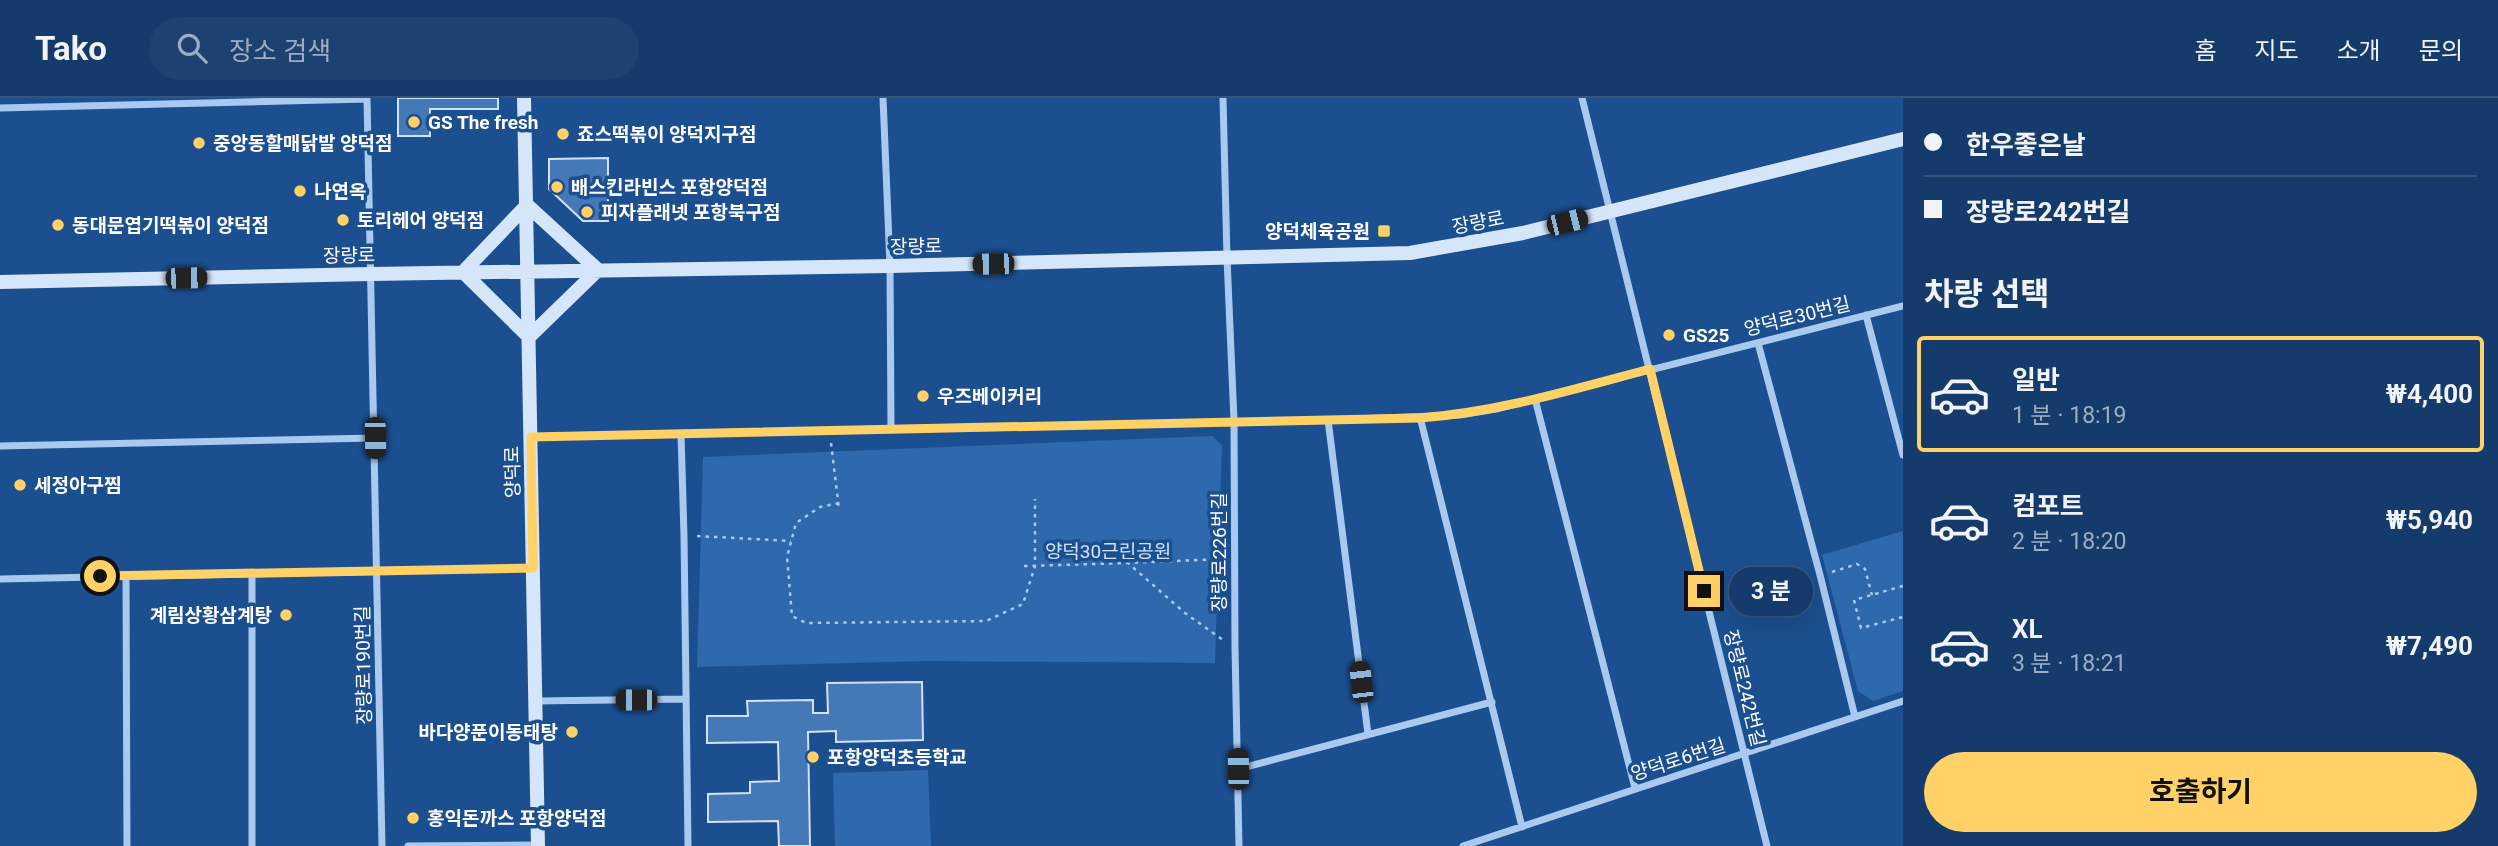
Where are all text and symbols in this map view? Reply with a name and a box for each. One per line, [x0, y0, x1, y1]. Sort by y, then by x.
search box [149, 17, 639, 80]
text: Tako [35, 29, 107, 68]
icon: search [173, 29, 211, 67]
text: 장소 검색 [229, 36, 331, 66]
text: 홈 [2194, 37, 2216, 65]
text: 지도 [2254, 37, 2299, 65]
text: 소개 [2337, 37, 2381, 65]
text: 문의 [2419, 37, 2463, 65]
place label: GS The fresh [428, 111, 539, 134]
marker: GS The fresh [406, 114, 422, 130]
place label: 죠스떡볶이 양덕지구점 [577, 123, 757, 146]
marker: 죠스떡볶이 양덕지구점 [555, 126, 571, 142]
text: 한우좋은날 [1966, 130, 2086, 160]
place label: 중앙동할매닭발 양덕점 [213, 132, 393, 155]
marker: 중앙동할매닭발 양덕점 [191, 135, 207, 151]
place label: 배스킨라빈스 포항양덕점 [571, 176, 768, 199]
marker: 배스킨라빈스 포항양덕점 [549, 179, 565, 195]
place label: 나연옥 [314, 180, 366, 203]
marker: 나연옥 [292, 183, 308, 199]
text: 장량로242번길 [1966, 197, 2130, 227]
place label: 피자플래넷 포항북구점 [601, 201, 781, 224]
marker: 피자플래넷 포항북구점 [579, 204, 595, 220]
street label: 장량로 [1450, 206, 1506, 239]
car [1545, 207, 1590, 237]
place label: 토리헤어 양덕점 [357, 209, 484, 232]
marker: 토리헤어 양덕점 [335, 212, 351, 228]
place label: 동대문엽기떡볶이 양덕점 [72, 214, 269, 237]
marker: 동대문엽기떡볶이 양덕점 [50, 217, 66, 233]
place label: 양덕체육공원 [1265, 220, 1370, 243]
marker: 양덕체육공원 [1376, 223, 1392, 239]
street label: 장량로 [890, 235, 942, 258]
street label: 장량로 [323, 244, 375, 267]
car [972, 253, 1015, 275]
car [165, 267, 208, 289]
text: 차량 선택 [1924, 275, 2050, 313]
street label: 양덕로30번길 [1742, 292, 1853, 341]
place label: GS25 [1683, 324, 1730, 347]
marker: GS25 [1661, 327, 1677, 343]
icon: car [1928, 363, 1991, 426]
text: 일반 [2012, 365, 2060, 395]
text: ₩4,400 [2386, 379, 2473, 409]
place label: 우즈베이커리 [937, 385, 1042, 408]
marker: 우즈베이커리 [915, 388, 931, 404]
text: 1 분 · 18:19 [2012, 402, 2127, 429]
car [365, 417, 386, 459]
street label: 양덕로 [501, 446, 524, 498]
place label: 세정아구찜 [34, 474, 121, 497]
marker: 세정아구찜 [12, 477, 28, 493]
icon: car [1928, 489, 1991, 552]
text: 컴포트 [2012, 491, 2084, 521]
street label: 장량로226번길 [1208, 492, 1231, 612]
text: ₩5,940 [2386, 505, 2473, 535]
text: 2 분 · 18:20 [2012, 528, 2127, 555]
park label: 양덕30근린공원 [1045, 540, 1171, 563]
route start [84, 560, 116, 592]
callout: 3 분 [1728, 566, 1812, 616]
route end [1688, 575, 1720, 607]
text: 3 분 [1751, 578, 1791, 605]
place label: 계림상황삼계탕 [150, 604, 272, 627]
street label: 장량로190번길 [351, 605, 376, 725]
marker: 계림상황삼계탕 [278, 607, 294, 623]
text: XL [2012, 614, 2043, 644]
icon: car [1928, 615, 1991, 678]
street label: 장량로242번길 [1719, 627, 1770, 749]
text: ₩7,490 [2386, 631, 2473, 661]
text: 3 분 · 18:21 [2012, 650, 2127, 677]
car [1349, 660, 1374, 704]
car [616, 690, 658, 711]
place label: 바다양푼이동태탕 [418, 721, 558, 744]
marker: 바다양푼이동태탕 [564, 724, 580, 740]
street label: 양덕로6번길 [1628, 733, 1728, 786]
place label: 포항양덕초등학교 [827, 746, 967, 769]
car [1228, 748, 1249, 790]
marker: 포항양덕초등학교 [805, 749, 821, 765]
button: 호출하기 [1924, 752, 2477, 832]
place label: 홍익돈까스 포항양덕점 [427, 807, 607, 830]
marker: 홍익돈까스 포항양덕점 [405, 810, 421, 826]

